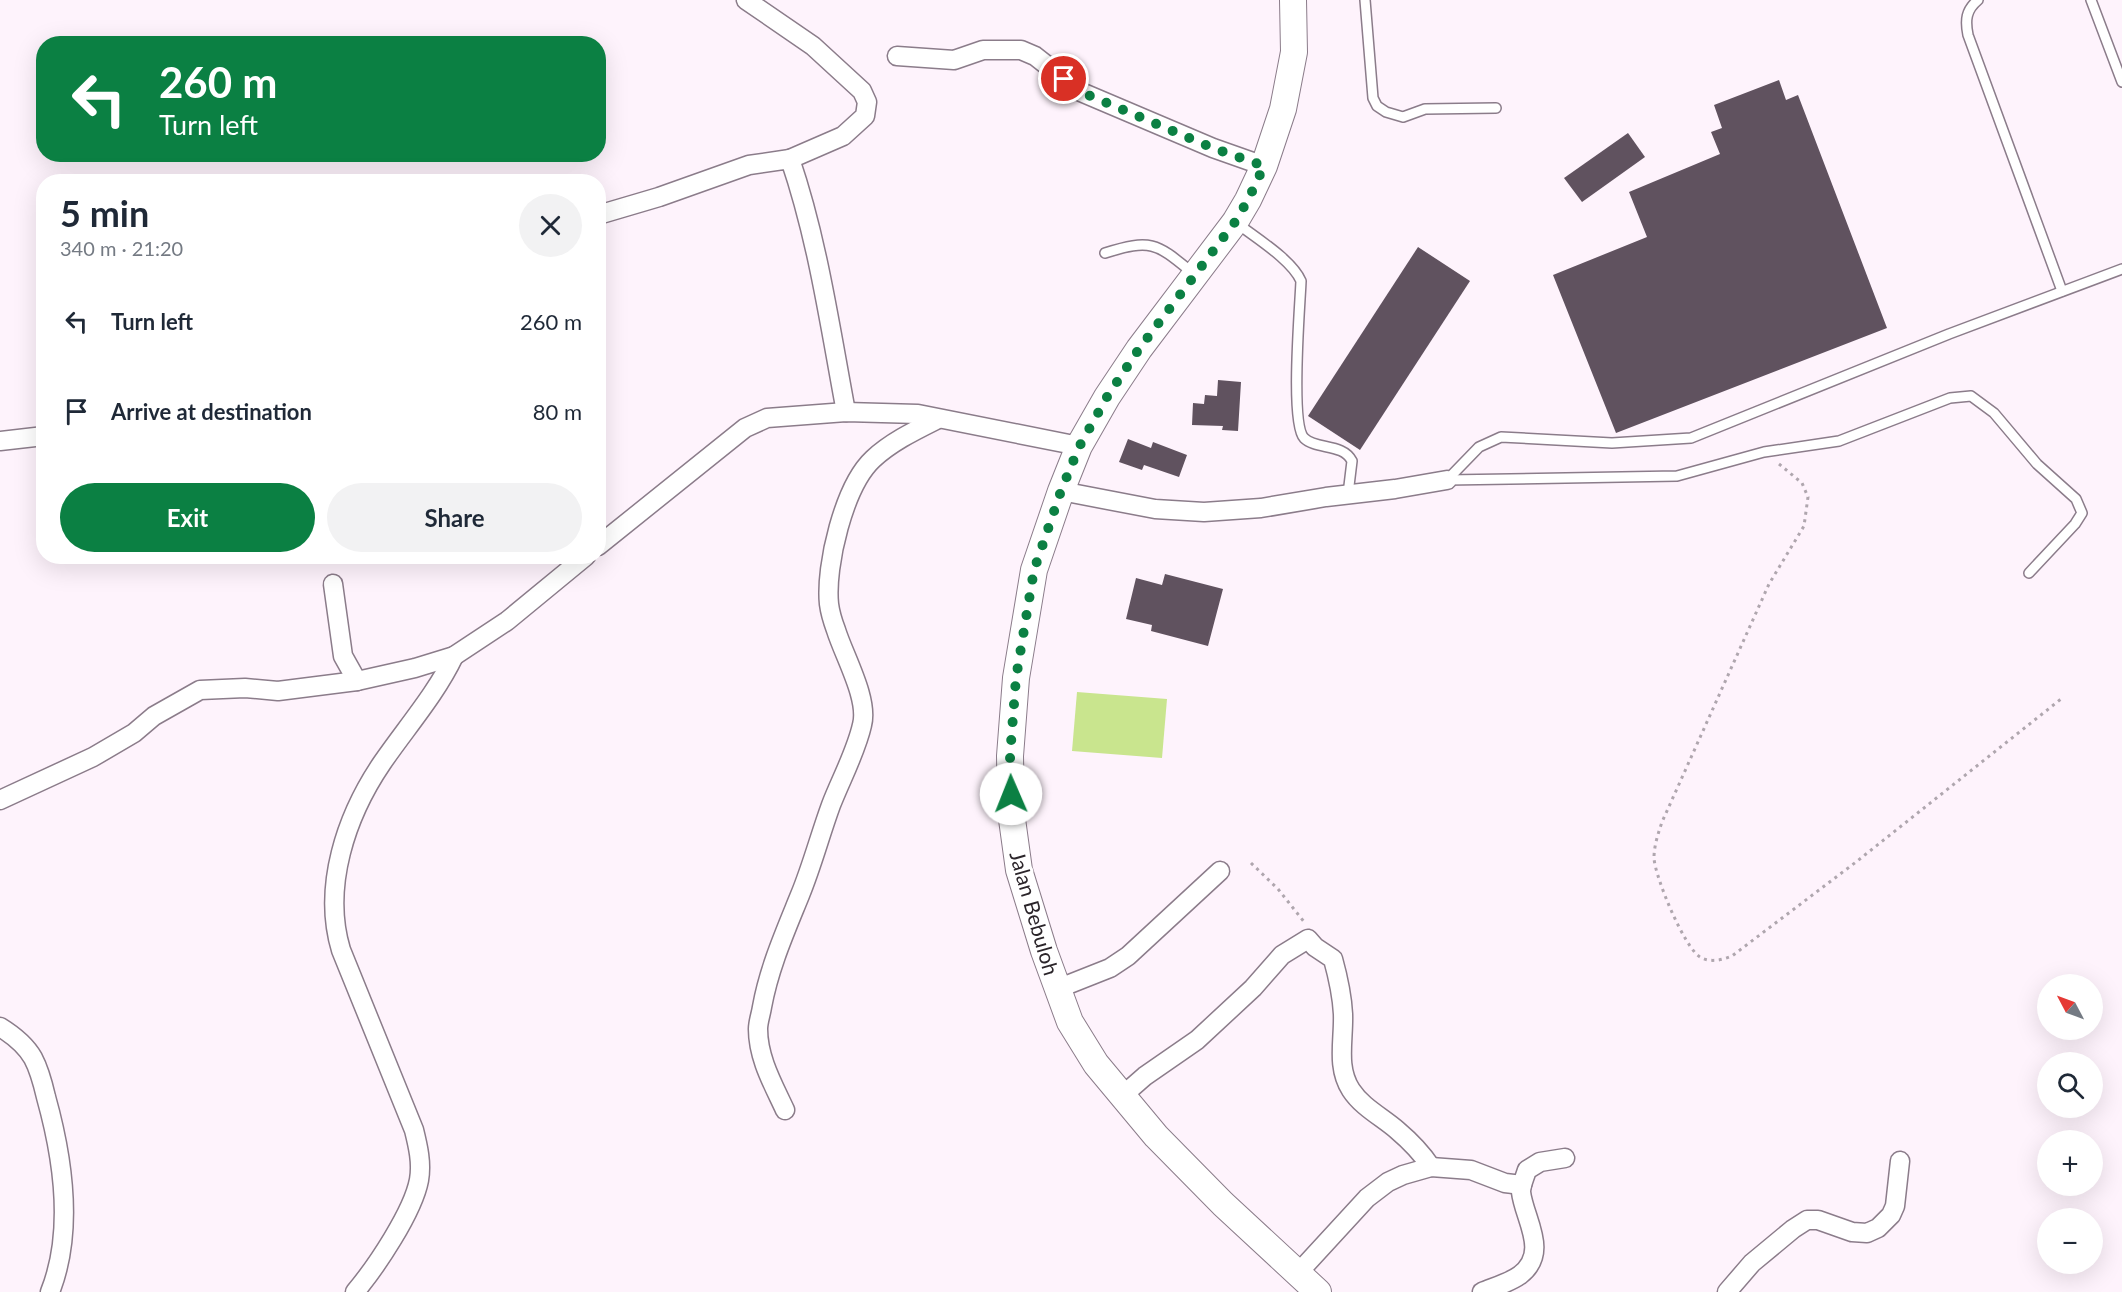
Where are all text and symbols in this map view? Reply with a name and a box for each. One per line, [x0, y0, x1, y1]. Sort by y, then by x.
pin [1038, 53, 1089, 104]
text: 260 m [159, 57, 277, 107]
icon: left [60, 60, 138, 138]
icon: arrive [1047, 62, 1080, 95]
text: Turn left [159, 108, 258, 141]
text: 5 min [60, 191, 149, 235]
button: close [519, 194, 582, 257]
text: 340 m · 21:20 [60, 236, 183, 260]
icon: left [60, 305, 93, 338]
text: Turn left [111, 308, 193, 335]
text: 260 m [520, 308, 582, 335]
icon: arrive [60, 395, 93, 428]
text: Arrive at destination [111, 398, 312, 425]
text: 80 m [533, 398, 582, 425]
button: Exit [60, 483, 315, 552]
button: Share [327, 483, 582, 552]
position arrow [979, 762, 1043, 826]
street label: Jalan Bebuloh [1005, 848, 1065, 978]
north arrow [2037, 974, 2103, 1040]
map controls [2037, 974, 2103, 1274]
button: search [2037, 1052, 2103, 1118]
button: + [2037, 1130, 2103, 1196]
button: − [2037, 1208, 2103, 1274]

